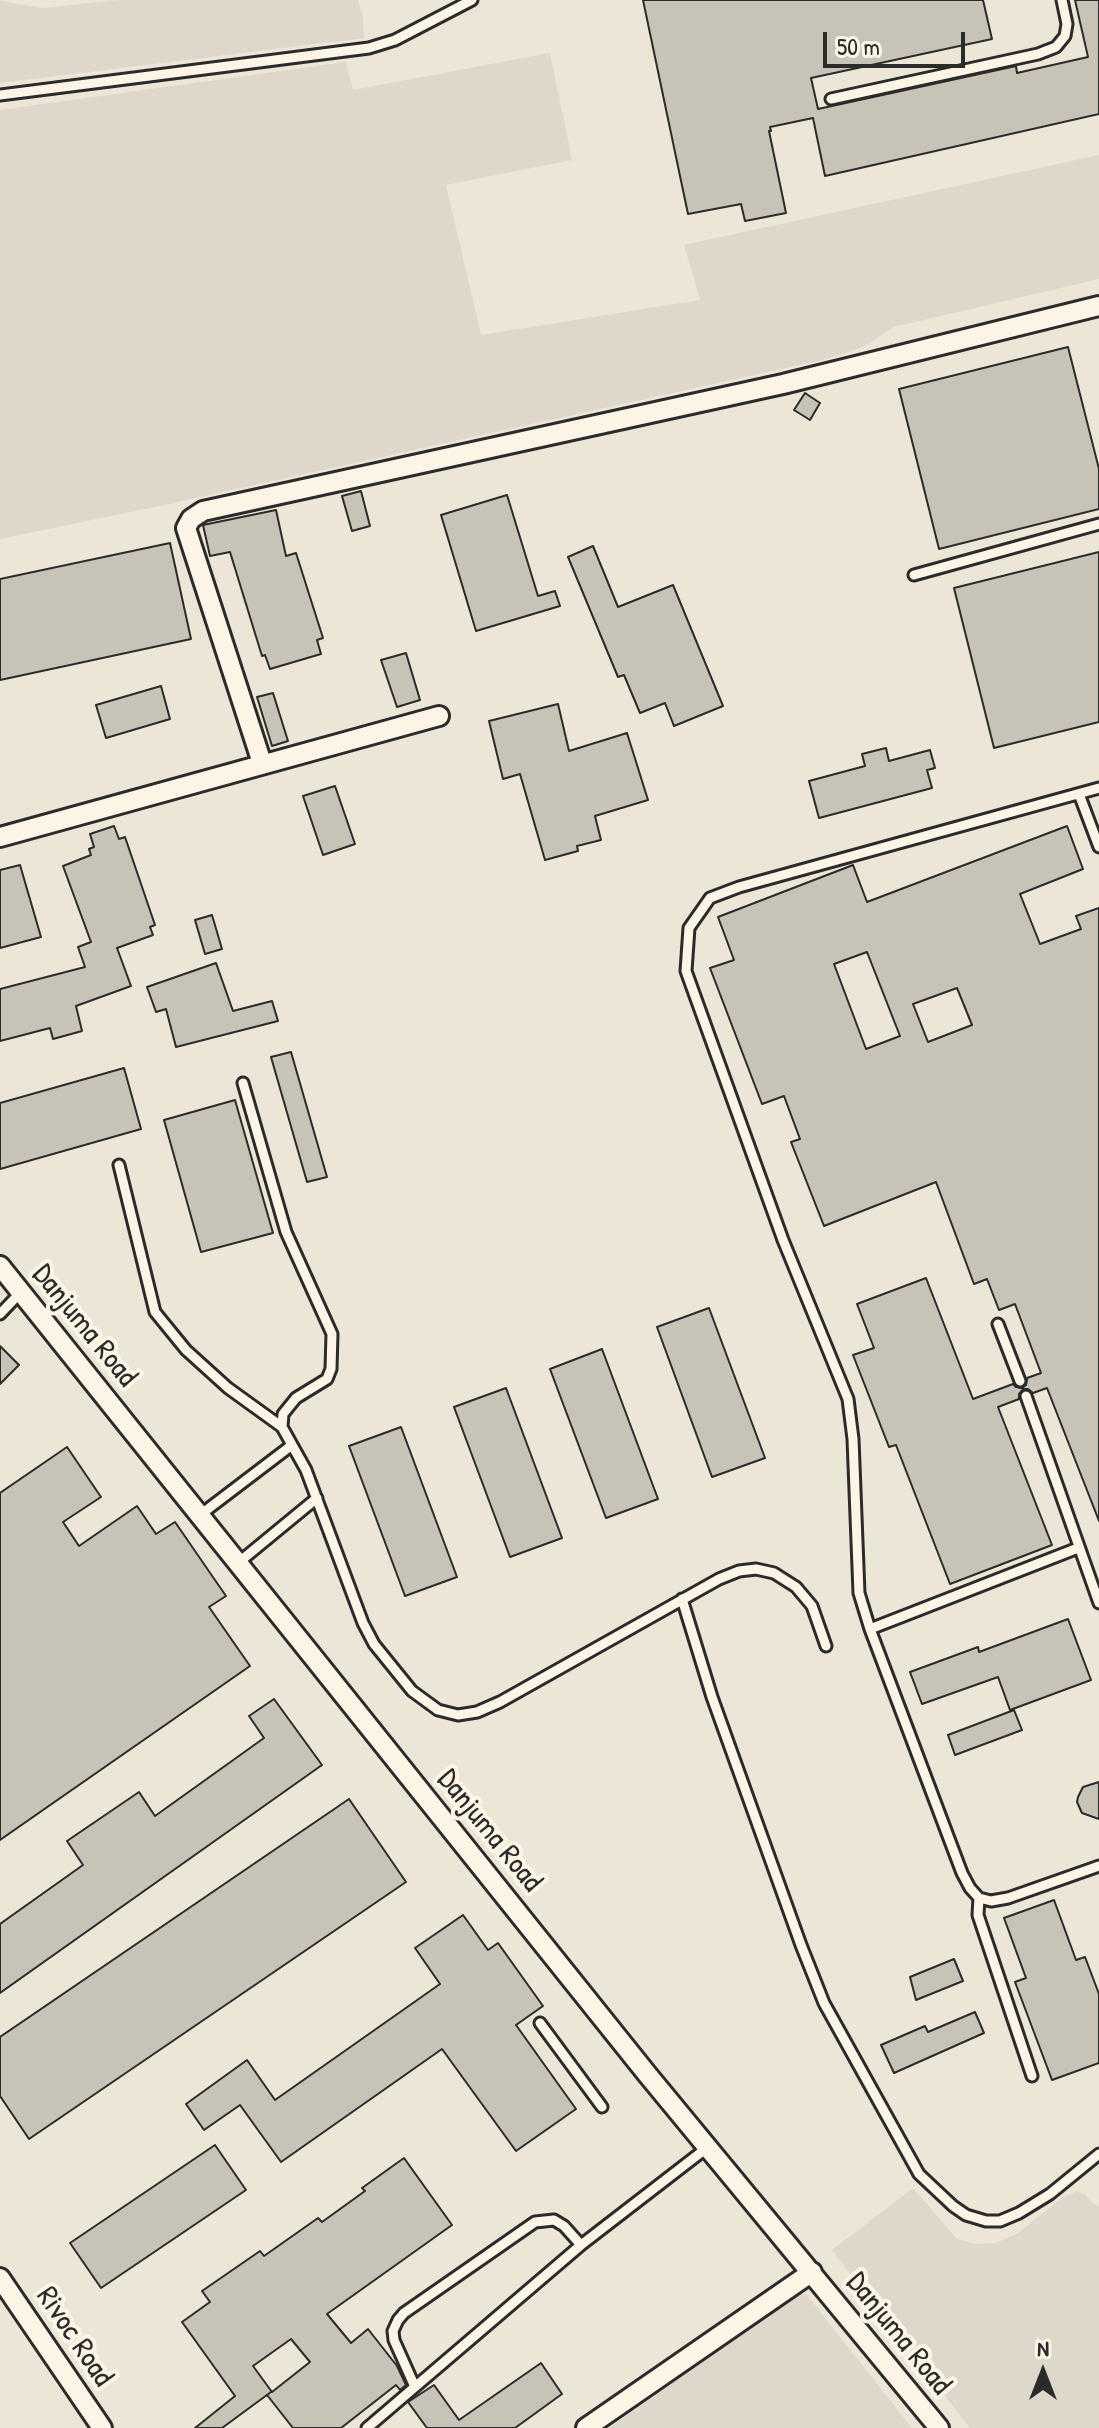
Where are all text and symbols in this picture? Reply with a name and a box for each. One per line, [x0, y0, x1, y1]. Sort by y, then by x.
scale bar [827, 16, 969, 66]
text: 50 m [837, 30, 880, 62]
street label: Danjuma Road [24, 1258, 144, 1394]
street label: Danjuma Road [429, 1763, 549, 1899]
street label: Danjuma Road [838, 2266, 958, 2402]
street label: Rivoc Road [28, 2280, 120, 2394]
north arrow [1003, 2332, 1083, 2412]
text: N [1037, 2333, 1049, 2363]

